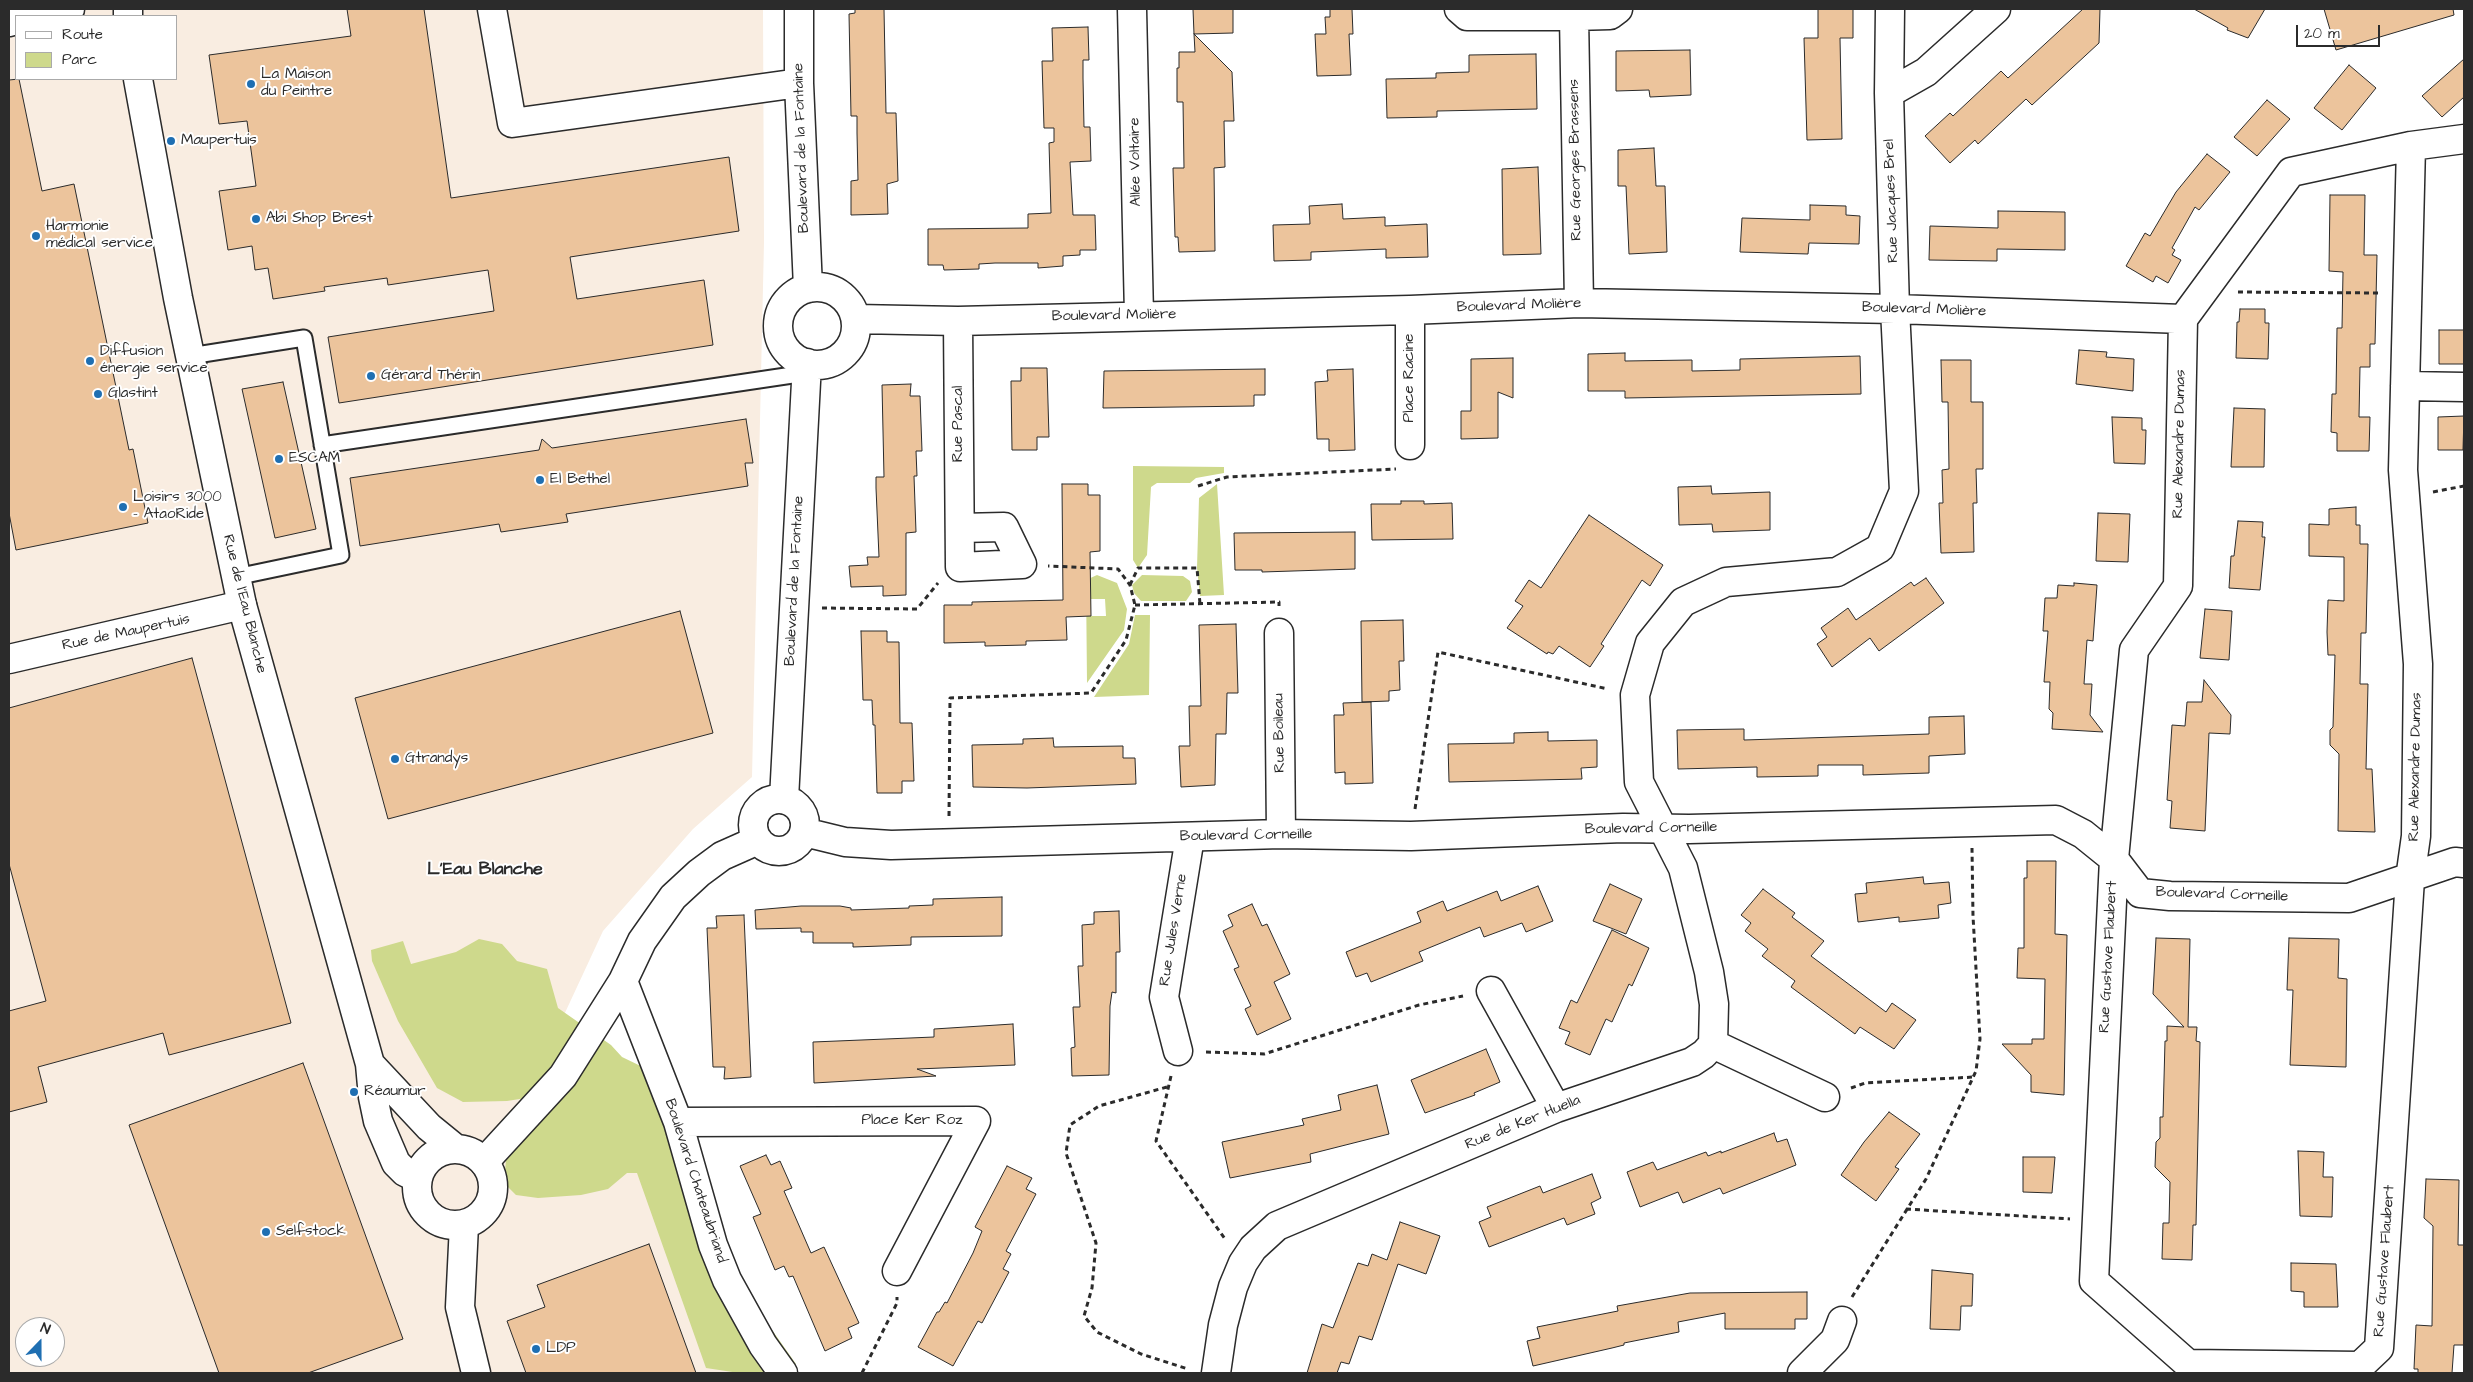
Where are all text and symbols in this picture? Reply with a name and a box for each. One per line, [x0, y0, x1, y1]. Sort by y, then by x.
legend [15, 15, 178, 80]
scale bar [2298, 15, 2382, 47]
text: 20 m [2304, 23, 2340, 44]
text: Route [62, 24, 103, 45]
text: Parc [62, 49, 97, 70]
street label: Boulevard de la Fontaine [790, 63, 814, 233]
place label: La Maison du Peintre [261, 66, 332, 101]
marker: La Maison du Peintre [245, 78, 257, 90]
street label: Rue Georges Brassens [1566, 79, 1586, 241]
street label: Allée Voltaire [1126, 117, 1146, 207]
place label: Maupertuis [181, 132, 257, 150]
marker: Maupertuis [165, 135, 177, 147]
street label: Rue Jacques Brel [1881, 139, 1903, 263]
place label: Abi Shop Brest [266, 210, 373, 228]
marker: Abi Shop Brest [250, 213, 262, 225]
place label: Harmonie médical service [46, 218, 153, 253]
marker: Harmonie médical service [30, 230, 42, 242]
street label: Boulevard Molière [1456, 295, 1582, 317]
street label: Boulevard Molière [1861, 299, 1987, 321]
street label: Boulevard Molière [1052, 306, 1176, 326]
street label: Place Racine [1401, 334, 1419, 422]
place label: Diffusion énergie service [100, 343, 208, 378]
marker: Diffusion énergie service [84, 355, 96, 367]
place label: Gérard Thérin [381, 367, 480, 385]
street label: Rue Alexandre Dumas [2170, 369, 2190, 519]
marker: Gérard Thérin [365, 370, 377, 382]
place label: Glastint [108, 385, 158, 403]
street label: Rue Pascal [950, 386, 968, 462]
marker: Glastint [92, 388, 104, 400]
place label: ESCAM [289, 450, 340, 468]
marker: ESCAM [273, 453, 285, 465]
place label: El Bethel [550, 471, 610, 489]
marker: El Bethel [534, 474, 546, 486]
place label: Loisirs 3000 - AtaoRide [133, 489, 222, 524]
street label: Boulevard de la Fontaine [782, 496, 808, 666]
marker: Loisirs 3000 - AtaoRide [117, 501, 129, 513]
street label: Rue de l'Eau Blanche [218, 533, 270, 675]
street label: Rue de Maupertuis [60, 611, 192, 655]
street label: Rue Alexandre Dumas [2406, 692, 2426, 842]
street label: Rue Boileau [1270, 693, 1290, 773]
place label: Gtrandys [405, 750, 468, 768]
marker: Gtrandys [389, 753, 401, 765]
street label: Boulevard Corneille [1585, 819, 1717, 839]
street label: Boulevard Corneille [1180, 826, 1312, 846]
district label: L'Eau Blanche [427, 859, 543, 881]
street label: Rue Jules Verne [1156, 873, 1192, 987]
street label: Rue Gustave Flaubert [2096, 880, 2122, 1034]
street label: Boulevard Corneille [2155, 884, 2289, 906]
place label: Réaumur [364, 1083, 426, 1101]
marker: Réaumur [348, 1086, 360, 1098]
street label: Rue de Ker Huella [1463, 1092, 1583, 1154]
street label: Boulevard Chateaubriand [660, 1097, 730, 1265]
street label: Place Ker Roz [861, 1112, 963, 1130]
street label: Rue Gustave Flaubert [2371, 1184, 2399, 1338]
place label: Selfstock [276, 1223, 346, 1241]
marker: Selfstock [260, 1226, 272, 1238]
north arrow [15, 1317, 65, 1367]
text: N [37, 1318, 53, 1340]
place label: LDP [546, 1340, 576, 1358]
marker: LDP [530, 1343, 542, 1355]

